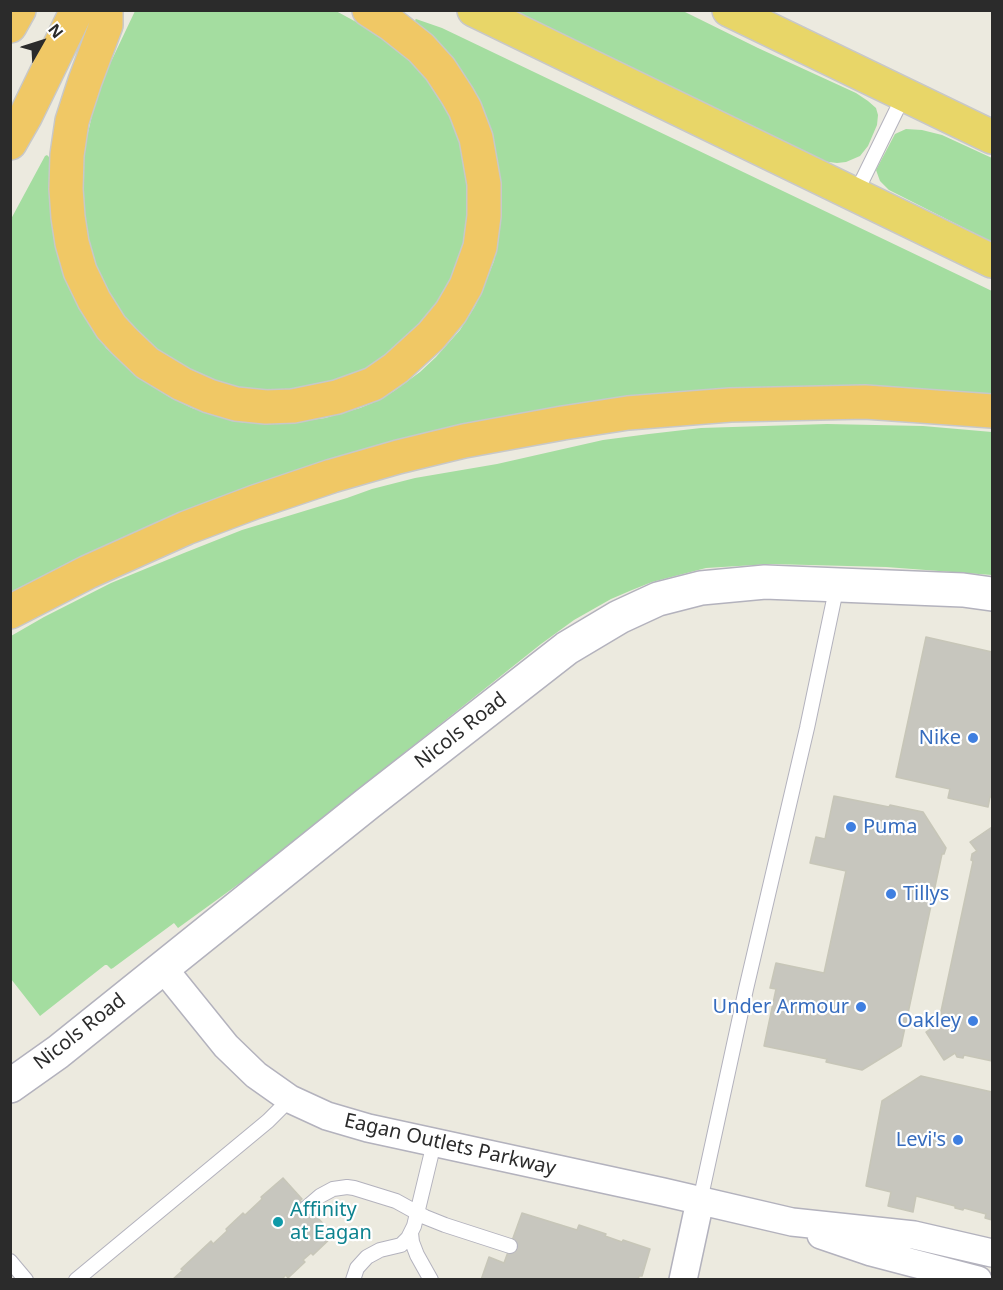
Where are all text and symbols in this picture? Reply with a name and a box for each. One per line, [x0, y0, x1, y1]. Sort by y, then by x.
north arrow [12, 12, 72, 72]
text: N [43, 19, 69, 43]
street label: Nicols Road [410, 688, 512, 774]
place label: Nike [919, 726, 961, 750]
marker: Nike [966, 731, 980, 745]
place label: Puma [863, 815, 917, 839]
marker: Puma [844, 820, 858, 834]
place label: Tillys [903, 882, 949, 906]
marker: Tillys [884, 887, 898, 901]
street label: Nicols Road [29, 989, 131, 1075]
place label: Under Armour [713, 995, 849, 1019]
marker: Under Armour [854, 1000, 868, 1014]
place label: Oakley [897, 1009, 961, 1033]
marker: Oakley [966, 1014, 980, 1028]
street label: Eagan Outlets Parkway [342, 1109, 558, 1181]
place label: Levi's [896, 1128, 946, 1152]
marker: Levi's [951, 1133, 965, 1147]
place label: Affinity at Eagan [290, 1198, 372, 1245]
marker: Affinity at Eagan [271, 1215, 285, 1229]

